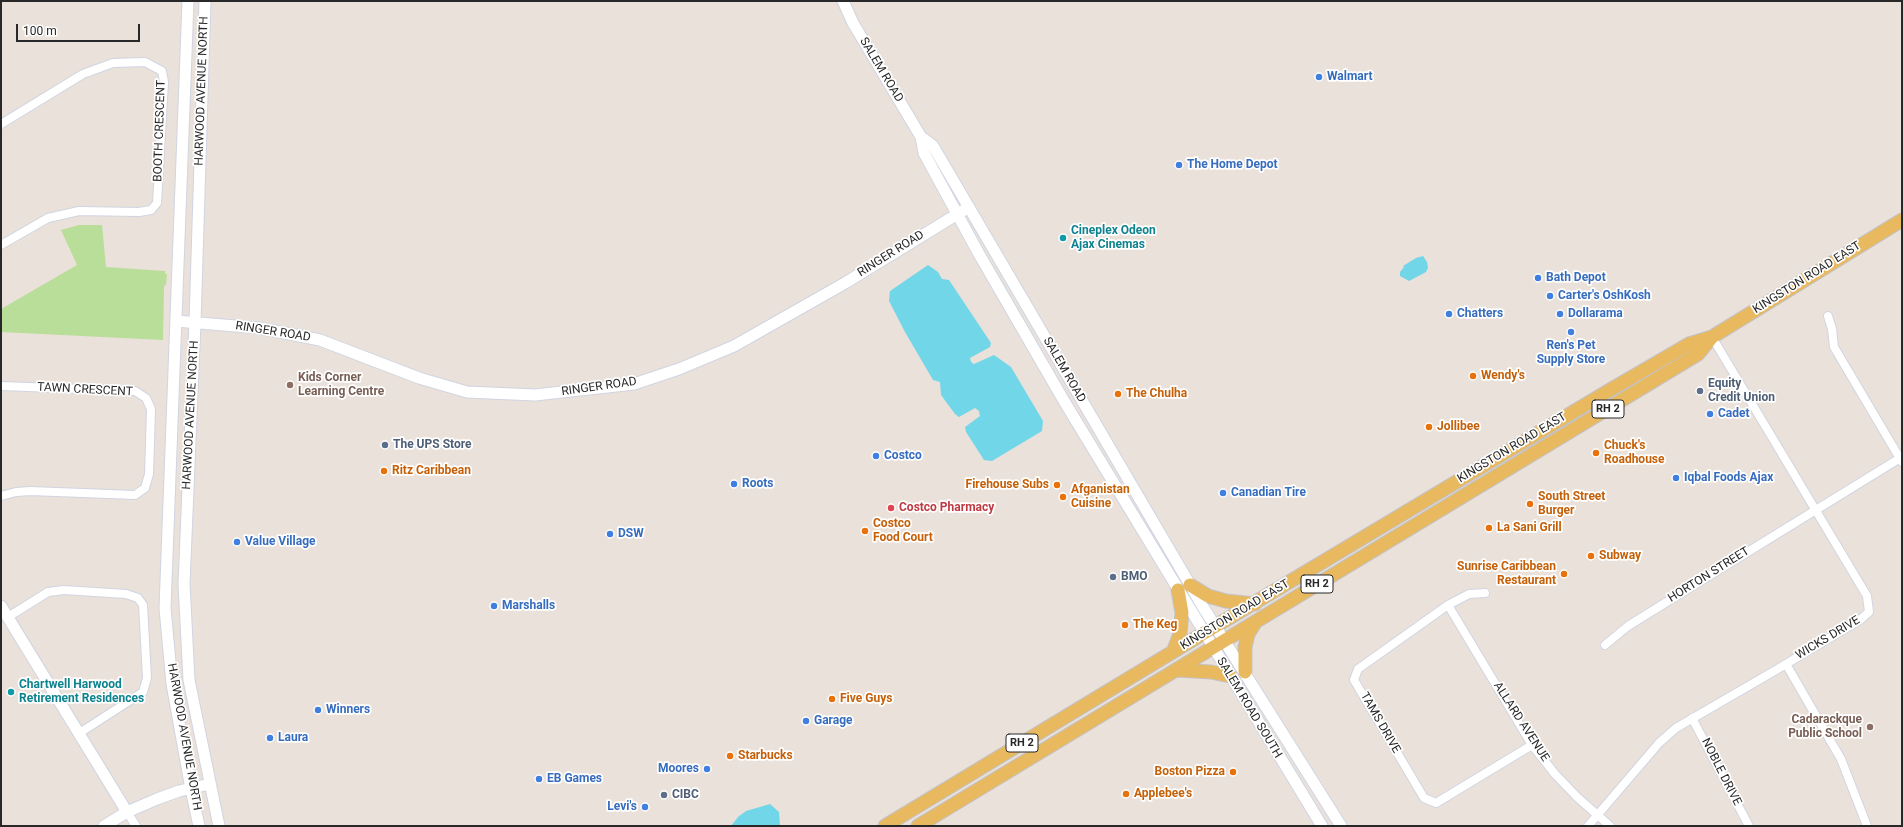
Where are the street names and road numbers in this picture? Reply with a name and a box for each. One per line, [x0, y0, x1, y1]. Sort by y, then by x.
street label: HARWOOD AVENUE NORTH [192, 16, 212, 166]
street label: SALEM ROAD [856, 35, 906, 105]
street label: BOOTH CRESCENT [151, 80, 169, 182]
street label: RINGER ROAD [855, 228, 927, 280]
street label: KINGSTON ROAD EAST [1750, 239, 1864, 317]
street label: RINGER ROAD [234, 319, 312, 345]
street label: SALEM ROAD [1040, 335, 1088, 405]
street label: HARWOOD AVENUE NORTH [180, 340, 202, 490]
street label: RINGER ROAD [560, 375, 638, 399]
street label: TAWN CRESCENT [37, 380, 133, 400]
road number: RH 2 [1592, 400, 1624, 418]
street label: KINGSTON ROAD EAST [1455, 410, 1569, 486]
street label: HORTON STREET [1666, 544, 1752, 606]
road number: RH 2 [1301, 575, 1333, 593]
street label: KINGSTON ROAD EAST [1178, 577, 1292, 653]
street label: WICKS DRIVE [1793, 613, 1863, 663]
street label: SALEM ROAD SOUTH [1213, 655, 1285, 761]
street label: HARWOOD AVENUE NORTH [164, 662, 204, 812]
street label: ALLARD AVENUE [1490, 680, 1552, 764]
street label: TAMS DRIVE [1357, 690, 1403, 756]
road number: RH 2 [1006, 734, 1038, 752]
street label: NOBLE DRIVE [1698, 736, 1744, 808]

